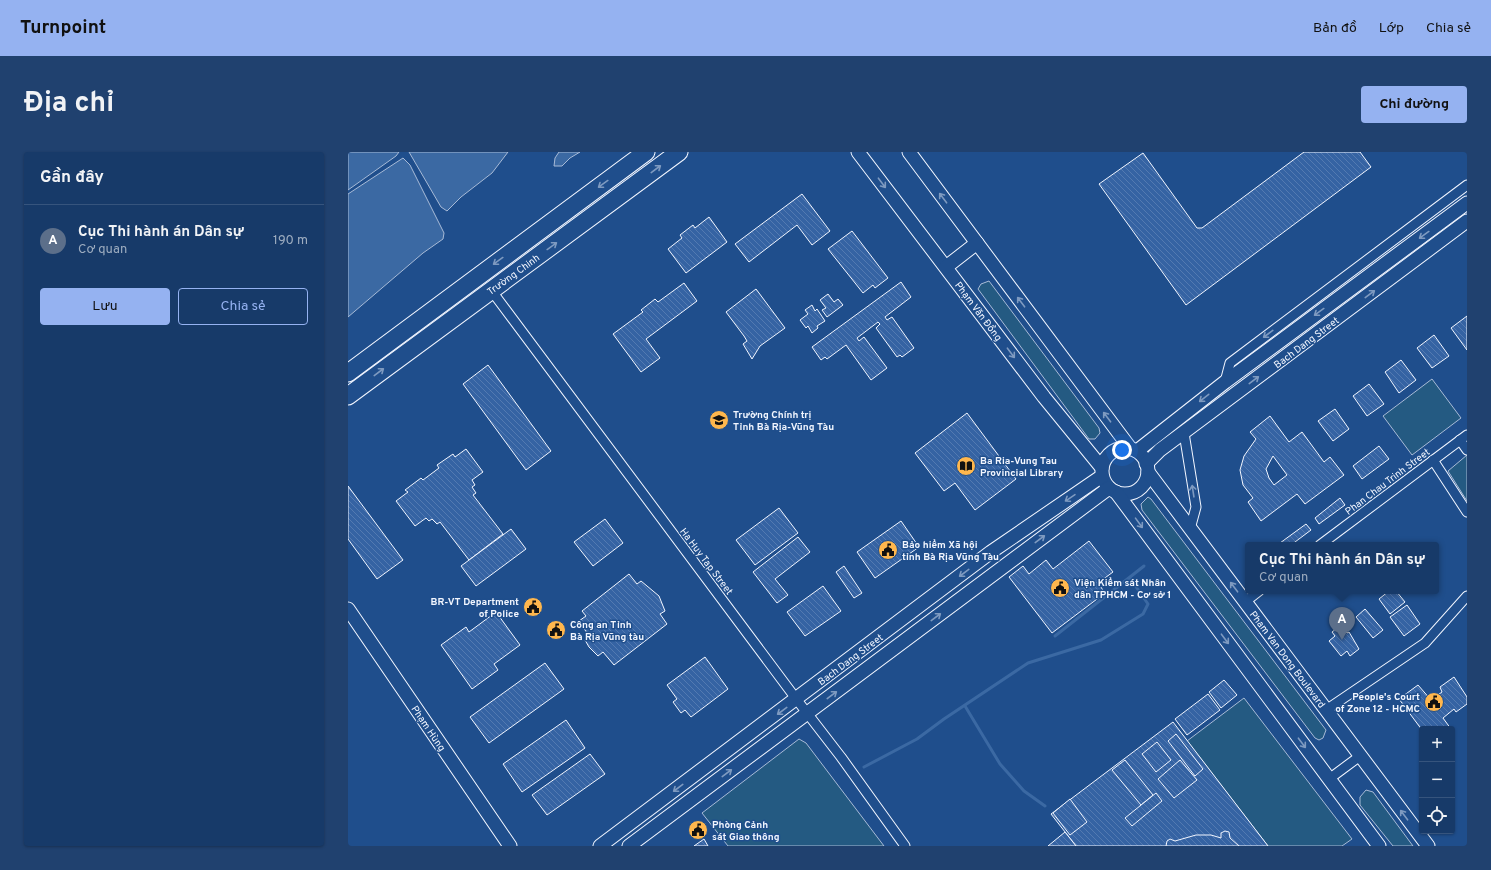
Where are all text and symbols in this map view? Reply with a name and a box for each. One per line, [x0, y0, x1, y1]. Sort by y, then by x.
text: Turnpoint [20, 16, 106, 40]
text: Bản đồ [1313, 20, 1357, 37]
text: Lớp [1379, 20, 1404, 37]
text: Chia sẻ [1426, 20, 1471, 37]
text: Địa chỉ [24, 86, 114, 122]
button: Chỉ đường [1361, 86, 1467, 123]
one-way arrow [651, 164, 662, 173]
text: Gần đây [40, 167, 104, 189]
one-way arrow [878, 177, 886, 188]
one-way arrow [598, 179, 609, 188]
one-way arrow [939, 192, 947, 203]
text: Cục Thi hành án Dân sự [78, 223, 244, 242]
one-way arrow [1419, 231, 1430, 239]
text: A [48, 233, 58, 249]
text: 190 m [273, 233, 308, 249]
one-way arrow [546, 241, 557, 250]
text: Cơ quan [78, 242, 127, 258]
street label: Trường Chinh [485, 252, 543, 299]
one-way arrow [493, 256, 504, 265]
street label: Phạm Văn Đồng [951, 280, 1004, 344]
button: Lưu [40, 288, 170, 325]
button: Chia sẻ [178, 288, 308, 325]
one-way arrow [1364, 290, 1375, 298]
one-way arrow [1017, 296, 1025, 307]
one-way arrow [1314, 308, 1325, 316]
street label: Bach Dang Street [1272, 314, 1342, 372]
one-way arrow [1262, 330, 1273, 338]
one-way arrow [1007, 348, 1016, 359]
one-way arrow [374, 368, 385, 376]
one-way arrow [1249, 376, 1260, 384]
one-way arrow [1198, 394, 1209, 402]
school or university icon: Trường Chính trị Tỉnh Bà Rịa-Vũng Tàu [708, 409, 730, 431]
place label: Trường Chính trị Tỉnh Bà Rịa-Vũng Tàu [733, 409, 834, 434]
one-way arrow [1103, 412, 1111, 423]
your location [1112, 440, 1132, 460]
street label: Phan Chau Trinh Street [1343, 446, 1433, 518]
library icon: Ba Ria-Vung Tau Provincial Library [955, 455, 977, 477]
place label: Ba Ria-Vung Tau Provincial Library [980, 455, 1064, 480]
one-way arrow [1189, 485, 1197, 498]
one-way arrow [1065, 494, 1076, 502]
one-way arrow [1135, 517, 1143, 528]
street label: Ha Huy Tap Street [676, 526, 735, 598]
one-way arrow [1034, 535, 1045, 543]
public building icon: Bảo hiểm Xã hội tỉnh Bà Rịa Vũng Tàu [877, 539, 899, 561]
place label: Bảo hiểm Xã hội tỉnh Bà Rịa Vũng Tàu [902, 539, 999, 564]
popup [1245, 542, 1439, 594]
text: Cục Thi hành án Dân sự [1259, 551, 1425, 570]
one-way arrow [958, 569, 969, 577]
text: Cơ quan [1259, 570, 1308, 586]
public building icon: Viện Kiểm sát Nhân dân TPHCM - Cơ sở 1 [1049, 577, 1071, 599]
place label: Viện Kiểm sát Nhân dân TPHCM - Cơ sở 1 [1074, 577, 1171, 602]
one-way arrow [1230, 582, 1239, 593]
place label: BR-VT Department of Police [431, 596, 519, 621]
public building icon: BR-VT Department of Police [522, 596, 544, 618]
pin: A [1329, 607, 1355, 640]
street label: Pham Van Dong Boulevard [1246, 609, 1328, 711]
one-way arrow [930, 613, 941, 621]
public building icon: Công an Tỉnh Bà Rịa Vũng tàu [545, 619, 567, 641]
place label: Công an Tỉnh Bà Rịa Vũng tàu [570, 619, 644, 644]
street label: Bach Dang Street [816, 631, 886, 689]
one-way arrow [1221, 633, 1229, 644]
one-way arrow [826, 691, 837, 699]
place label: People's Court of Zone 12 - HCMC [1335, 691, 1420, 716]
public building icon: People's Court of Zone 12 - HCMC [1423, 691, 1445, 713]
street label: Phạm Hùng [408, 704, 448, 754]
one-way arrow [777, 707, 788, 715]
map controls [1419, 726, 1455, 834]
button: + [1419, 726, 1455, 762]
one-way arrow [1298, 738, 1307, 749]
button: − [1419, 762, 1455, 798]
one-way arrow [722, 768, 733, 777]
one-way arrow [672, 784, 683, 793]
button: locate [1419, 798, 1455, 834]
one-way arrow [1400, 810, 1408, 821]
public building icon: Phòng Cảnh sát Giao thông [687, 819, 709, 841]
place label: Phòng Cảnh sát Giao thông [712, 819, 780, 844]

